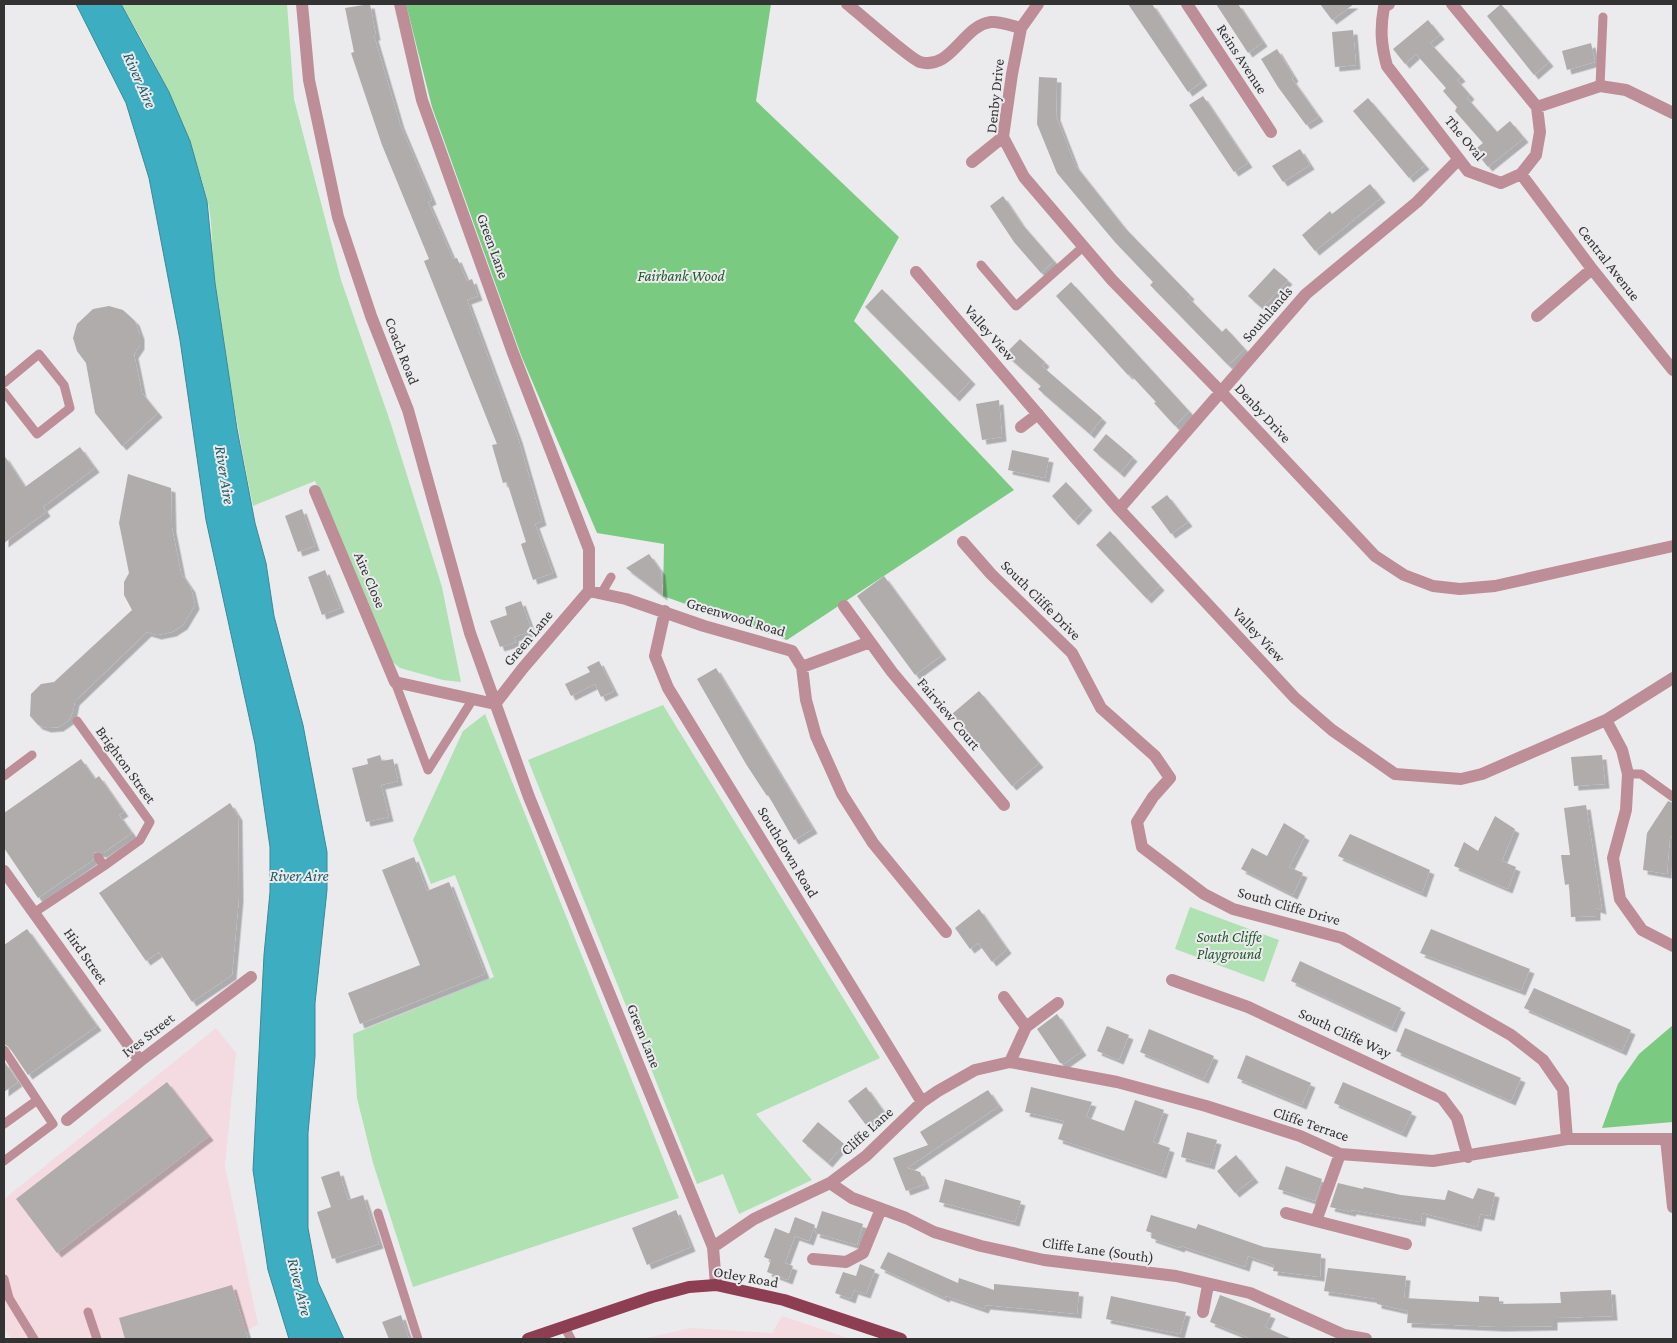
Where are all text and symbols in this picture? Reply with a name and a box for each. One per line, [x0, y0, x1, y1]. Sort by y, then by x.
street label: Reins Avenue [1214, 21, 1271, 97]
water label: River Aire [120, 50, 160, 110]
street label: Denby Drive [983, 58, 1008, 134]
street label: The Oval [1442, 112, 1488, 164]
street label: Green Lane [474, 211, 512, 281]
street label: Central Avenue [1575, 222, 1644, 304]
park label: Fairbank Wood [638, 268, 725, 284]
street label: Southlands [1239, 283, 1295, 345]
street label: Valley View [961, 302, 1019, 366]
street label: Coach Road [382, 315, 422, 387]
street label: Denby Drive [1231, 380, 1295, 447]
water label: River Aire [212, 445, 238, 505]
street label: Aire Close [351, 549, 389, 611]
street label: South Cliffe Drive [998, 557, 1084, 643]
street label: Greenwood Road [685, 594, 787, 640]
street label: Valley View [1229, 604, 1289, 667]
street label: Green Lane [500, 607, 556, 669]
street label: Fairview Court [914, 675, 984, 754]
street label: Brighton Street [92, 723, 160, 808]
street label: Southdown Road [755, 804, 821, 900]
water label: River Aire [269, 867, 329, 884]
street label: South Cliffe Drive [1236, 884, 1342, 928]
street label: Hird Street [61, 925, 112, 988]
park label: South Cliffe Playground [1196, 929, 1262, 963]
street label: Green Lane [624, 1002, 664, 1071]
street label: South Cliffe Way [1296, 1005, 1394, 1062]
street label: Ives Street [119, 1009, 178, 1060]
street label: Cliffe Lane [838, 1103, 896, 1158]
street label: Cliffe Terrace [1271, 1104, 1351, 1145]
street label: Cliffe Lane (South) [1041, 1234, 1155, 1267]
water label: River Aire [285, 1256, 315, 1318]
street label: Otley Road [712, 1263, 780, 1292]

